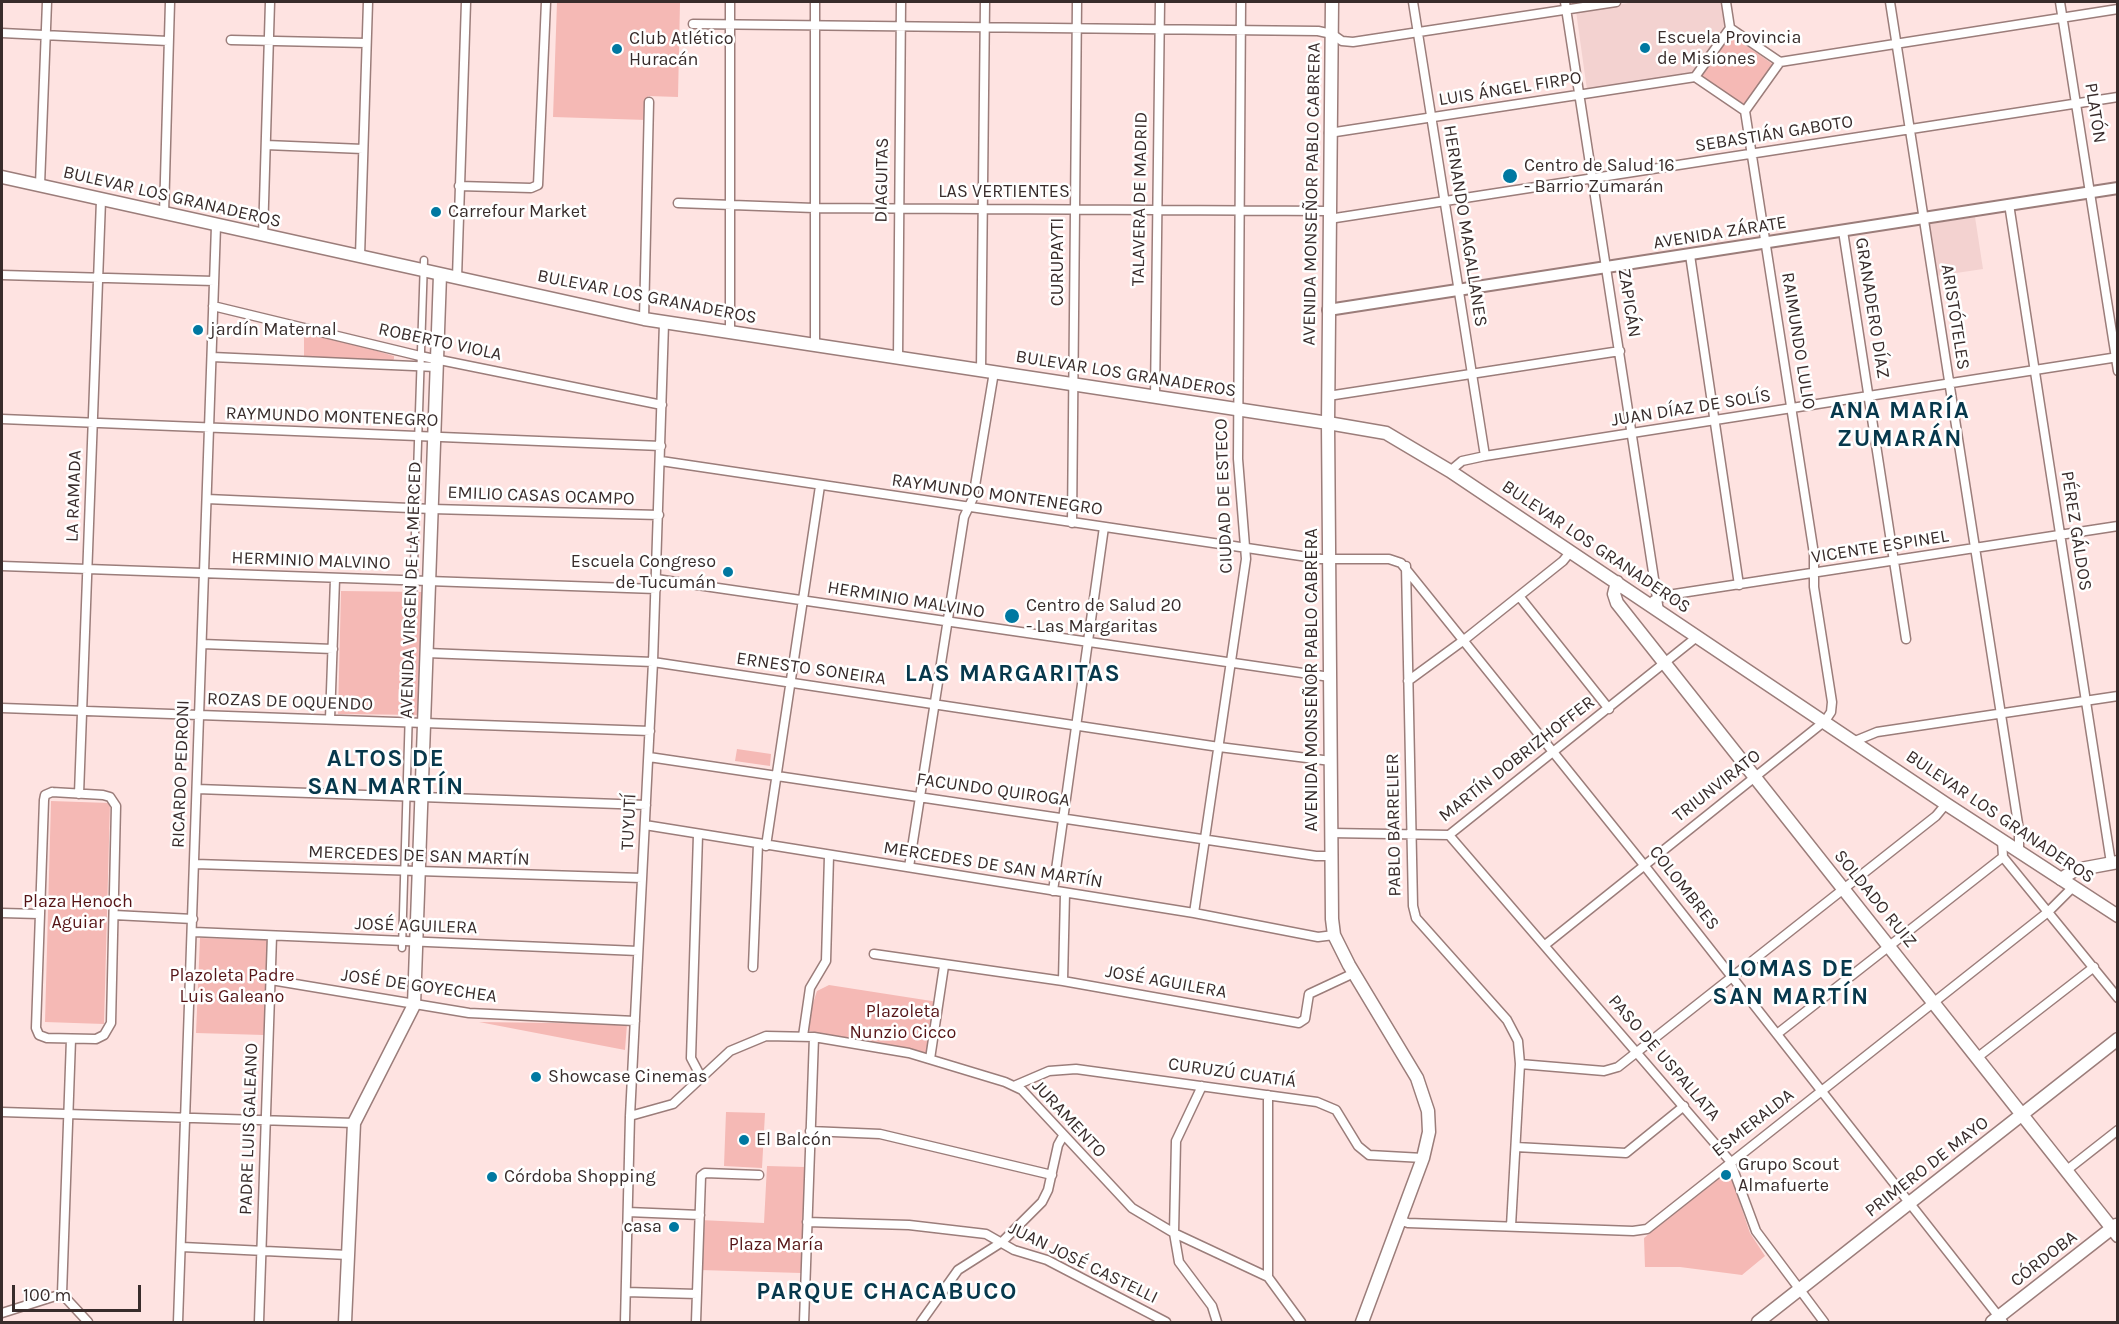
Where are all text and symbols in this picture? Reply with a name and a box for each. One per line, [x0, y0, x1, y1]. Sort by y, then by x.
place label: Escuela Provincia de Misiones [1657, 27, 1801, 70]
place label: Club Atlético Huracán [629, 28, 734, 70]
marker: Escuela Provincia de Misiones [1638, 41, 1652, 55]
marker: Club Atlético Huracán [610, 42, 624, 56]
street label: AVENIDA MONSEÑOR PABLO CABRERA [1299, 42, 1325, 346]
street label: LUIS ÁNGEL FIRPO [1437, 67, 1583, 111]
street label: PLATÓN [2080, 81, 2110, 145]
street label: SEBASTIÁN GABOTO [1693, 111, 1855, 157]
street label: TALAVERA DE MADRID [1128, 112, 1152, 286]
street label: HERNANDO MAGALLANES [1438, 124, 1492, 328]
street label: DIAGUITAS [870, 137, 894, 223]
place label: Centro de Salud 16 - Barrio Zumarán [1524, 155, 1675, 198]
street label: BULEVAR LOS GRANADEROS [61, 161, 283, 233]
marker: Centro de Salud 16 - Barrio Zumarán [1501, 167, 1519, 185]
street label: LAS VERTIENTES [938, 181, 1070, 203]
place label: Carrefour Market [448, 201, 587, 223]
marker: Carrefour Market [429, 205, 443, 219]
street label: AVENIDA ZÁRATE [1652, 212, 1788, 254]
street label: CURUPAYTI [1047, 218, 1069, 306]
street label: GRANADERO DÍAZ [1850, 236, 1894, 380]
street label: ARISTÓTELES [1936, 263, 1974, 371]
street label: BULEVAR LOS GRANADEROS [535, 265, 759, 329]
street label: ZAPICÁN [1613, 267, 1645, 339]
street label: RAIMUNDO LULIO [1776, 271, 1820, 411]
street label: ROBERTO VIOLA [376, 318, 504, 366]
place label: jardín Maternal [210, 319, 337, 341]
marker: jardín Maternal [191, 323, 205, 337]
street label: BULEVAR LOS GRANADEROS [1014, 346, 1238, 402]
street label: JUAN DÍAZ DE SOLÍS [1610, 385, 1772, 431]
district label: ANA MARÍA ZUMARÁN [1830, 397, 1970, 453]
street label: RAYMUNDO MONTENEGRO [225, 402, 439, 432]
street label: CIUDAD DE ESTECO [1210, 418, 1238, 574]
street label: LA RAMADA [62, 450, 86, 542]
street label: AVENIDA VIRGEN DE LA MERCED [396, 461, 426, 719]
street label: RAYMUNDO MONTENEGRO [890, 469, 1104, 521]
street label: PÉREZ GÁLDOS [2056, 470, 2096, 592]
street label: BULEVAR LOS GRANADEROS [1498, 476, 1694, 618]
street label: EMILIO CASAS OCAMPO [447, 482, 635, 510]
street label: VICENTE ESPINEL [1810, 525, 1950, 569]
street label: AVENIDA MONSEÑOR PABLO CABRERA [1301, 528, 1323, 832]
street label: HERMINIO MALVINO [231, 547, 391, 575]
place label: Escuela Congreso de Tucumán [571, 551, 716, 594]
marker: Escuela Congreso de Tucumán [721, 565, 735, 579]
street label: HERMINIO MALVINO [826, 577, 986, 623]
place label: Centro de Salud 20 - Las Margaritas [1026, 595, 1181, 638]
marker: Centro de Salud 20 - Las Margaritas [1003, 607, 1021, 625]
street label: ERNESTO SONEIRA [735, 648, 887, 690]
district label: LAS MARGARITAS [905, 660, 1121, 688]
street label: ROZAS DE OQUENDO [207, 688, 373, 716]
street label: MARTÍN DOBRIZHOFFER [1435, 691, 1599, 827]
street label: RICARDO PEDRONI [168, 700, 194, 848]
district label: ALTOS DE SAN MARTÍN [307, 745, 465, 801]
street label: TRIUNVIRATO [1669, 745, 1765, 827]
street label: BULEVAR LOS GRANADEROS [1902, 746, 2098, 888]
street label: PABLO BARRELIER [1382, 753, 1406, 897]
street label: FACUNDO QUIROGA [915, 769, 1071, 811]
street label: TUYUTÍ [617, 793, 641, 851]
street label: MERCEDES DE SAN MARTÍN [882, 837, 1104, 893]
street label: MERCEDES DE SAN MARTÍN [308, 841, 530, 871]
street label: COLOMBRES [1644, 842, 1724, 934]
street label: SOLDADO RUIZ [1829, 846, 1921, 952]
park label: Plaza Henoch Aguiar [23, 891, 133, 934]
street label: JOSÉ AGUILERA [354, 913, 478, 939]
district label: LOMAS DE SAN MARTÍN [1712, 955, 1870, 1011]
street label: JOSÉ AGUILERA [1104, 961, 1228, 1003]
street label: JOSÉ DE GOYECHEA [340, 964, 498, 1008]
park label: Plazoleta Padre Luis Galeano [170, 965, 294, 1008]
street label: PASO DE USPALLATA [1603, 991, 1725, 1125]
park label: Plazoleta Nunzio Cicco [850, 1001, 956, 1044]
street label: PADRE LUIS GALEANO [235, 1043, 263, 1215]
street label: CURUZÚ CUATIÁ [1167, 1053, 1297, 1093]
place label: Showcase Cinemas [548, 1066, 708, 1088]
marker: Showcase Cinemas [529, 1070, 543, 1084]
street label: JURAMENTO [1027, 1076, 1111, 1162]
street label: ESMERALDA [1708, 1084, 1798, 1162]
street label: PRIMERO DE MAYO [1861, 1112, 1993, 1222]
place label: El Balcón [756, 1129, 832, 1151]
marker: El Balcón [737, 1133, 751, 1147]
place label: Grupo Scout Almafuerte [1738, 1154, 1839, 1196]
place label: Córdoba Shopping [504, 1166, 656, 1188]
marker: Grupo Scout Almafuerte [1719, 1168, 1733, 1182]
marker: Córdoba Shopping [485, 1170, 499, 1184]
place label: casa [623, 1216, 662, 1238]
street label: JUAN JOSÉ CASTELLI [1005, 1217, 1161, 1309]
marker: casa [667, 1220, 681, 1234]
street label: CÓRDOBA [2006, 1226, 2082, 1292]
park label: Plaza María [729, 1234, 823, 1256]
scale bar [15, 1273, 144, 1311]
district label: PARQUE CHACABUCO [756, 1278, 1018, 1306]
text: 100 m [23, 1284, 71, 1306]

